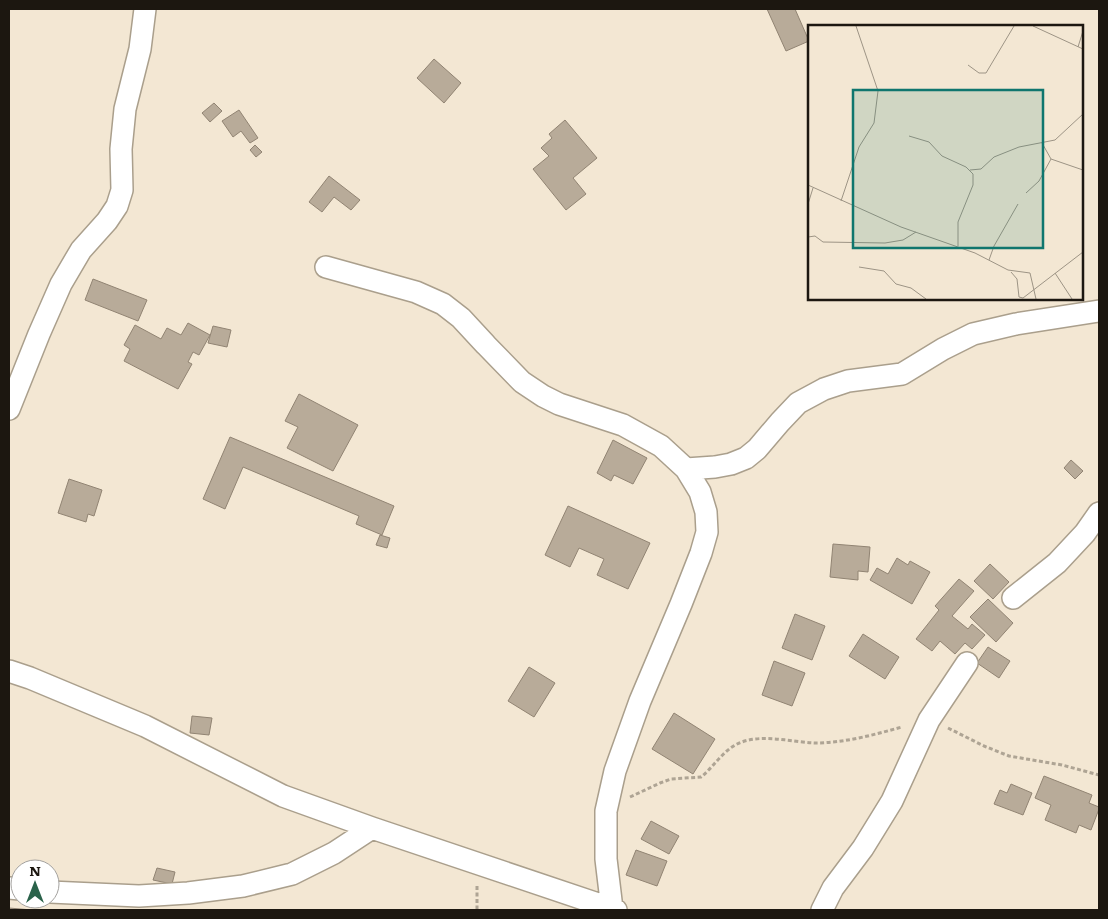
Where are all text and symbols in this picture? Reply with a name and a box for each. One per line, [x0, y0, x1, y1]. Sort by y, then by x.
inset map [808, 25, 1083, 300]
north arrow [10, 859, 60, 909]
text: N [29, 860, 41, 880]

